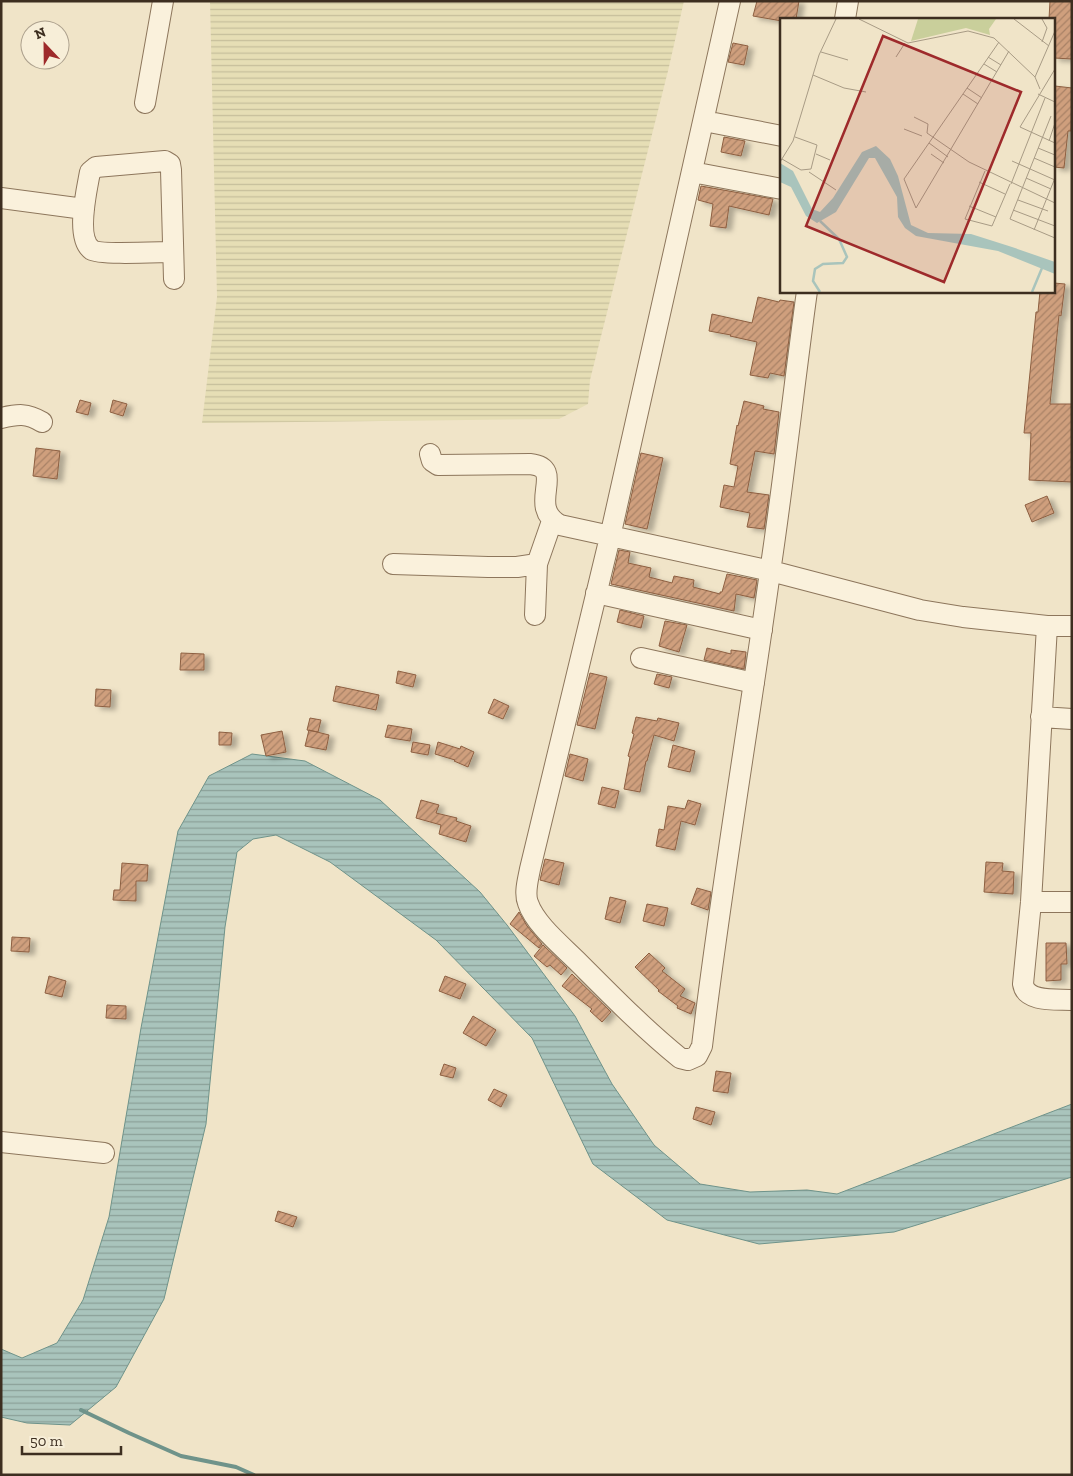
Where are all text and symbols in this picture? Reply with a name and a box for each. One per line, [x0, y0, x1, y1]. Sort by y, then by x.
inset map [780, 18, 1056, 292]
north arrow [20, 20, 70, 70]
text: N [32, 23, 49, 43]
scale bar [22, 1424, 121, 1456]
text: 50 m [30, 1432, 63, 1450]

